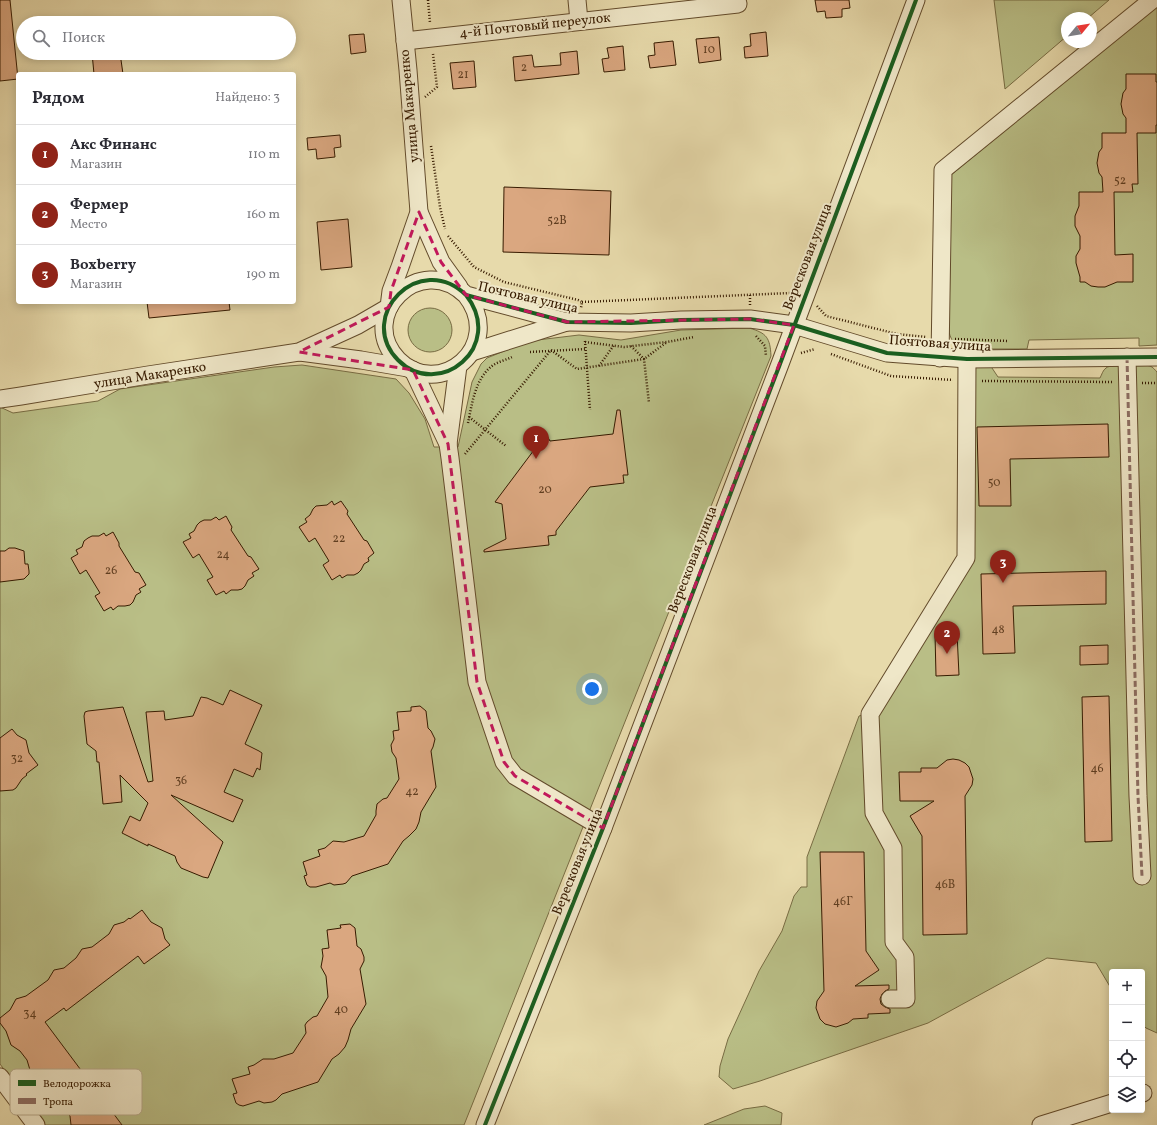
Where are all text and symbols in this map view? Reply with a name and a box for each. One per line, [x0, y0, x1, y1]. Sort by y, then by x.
street label: 4-й Почтовый переулок [458, 9, 612, 43]
north arrow [1061, 12, 1097, 48]
search box [16, 16, 296, 60]
icon: search [30, 27, 52, 49]
text: Поиск [62, 28, 105, 49]
house number: 10 [703, 42, 715, 58]
street label: улица Макаренко [396, 49, 424, 163]
house number: 2 [521, 60, 527, 76]
house number: 21 [457, 67, 469, 83]
text: Рядом [32, 87, 85, 110]
text: Найдено: 3 [215, 89, 280, 107]
text: Акс Финанс [70, 135, 157, 156]
text: 1 [42, 146, 48, 164]
text: 110 m [248, 146, 280, 164]
text: Магазин [70, 156, 122, 174]
house number: 52 [1114, 173, 1126, 189]
text: Фермер [70, 195, 128, 216]
street label: Вересковая улица [779, 201, 837, 313]
text: 2 [42, 206, 48, 224]
text: 160 m [246, 206, 280, 224]
house number: 52В [547, 213, 567, 229]
text: Место [70, 216, 107, 234]
text: Boxberry [70, 255, 136, 276]
text: 3 [42, 266, 48, 284]
text: 190 m [246, 266, 280, 284]
text: Магазин [70, 276, 122, 294]
street label: Почтовая улица [476, 277, 580, 319]
street label: Почтовая улица [888, 331, 992, 357]
street label: улица Макаренко [92, 358, 208, 394]
pin: 1 [523, 426, 549, 459]
house number: 50 [988, 475, 1000, 491]
house number: 20 [538, 482, 552, 498]
street label: Вересковая улица [664, 504, 722, 616]
house number: 22 [333, 531, 345, 547]
house number: 24 [216, 547, 230, 563]
pin: 3 [990, 550, 1016, 583]
house number: 26 [105, 563, 117, 579]
pin: 2 [934, 621, 960, 654]
house number: 48 [991, 622, 1005, 638]
your location [582, 679, 602, 699]
house number: 32 [11, 751, 23, 767]
house number: 46 [1090, 761, 1104, 777]
house number: 36 [175, 773, 187, 789]
house number: 42 [405, 784, 419, 800]
street label: Вересковая улица [548, 806, 608, 918]
house number: 46В [935, 877, 955, 893]
house number: 46Г [833, 894, 853, 910]
map controls [1109, 969, 1145, 1113]
button: + [1109, 969, 1145, 1005]
house number: 40 [334, 1002, 348, 1018]
button: − [1109, 1005, 1145, 1041]
house number: 34 [23, 1006, 37, 1022]
button: locate [1109, 1041, 1145, 1077]
legend [10, 1069, 142, 1115]
text: Велодорожка [43, 1077, 112, 1092]
button: layers [1109, 1077, 1145, 1113]
text: Тропа [43, 1095, 74, 1110]

